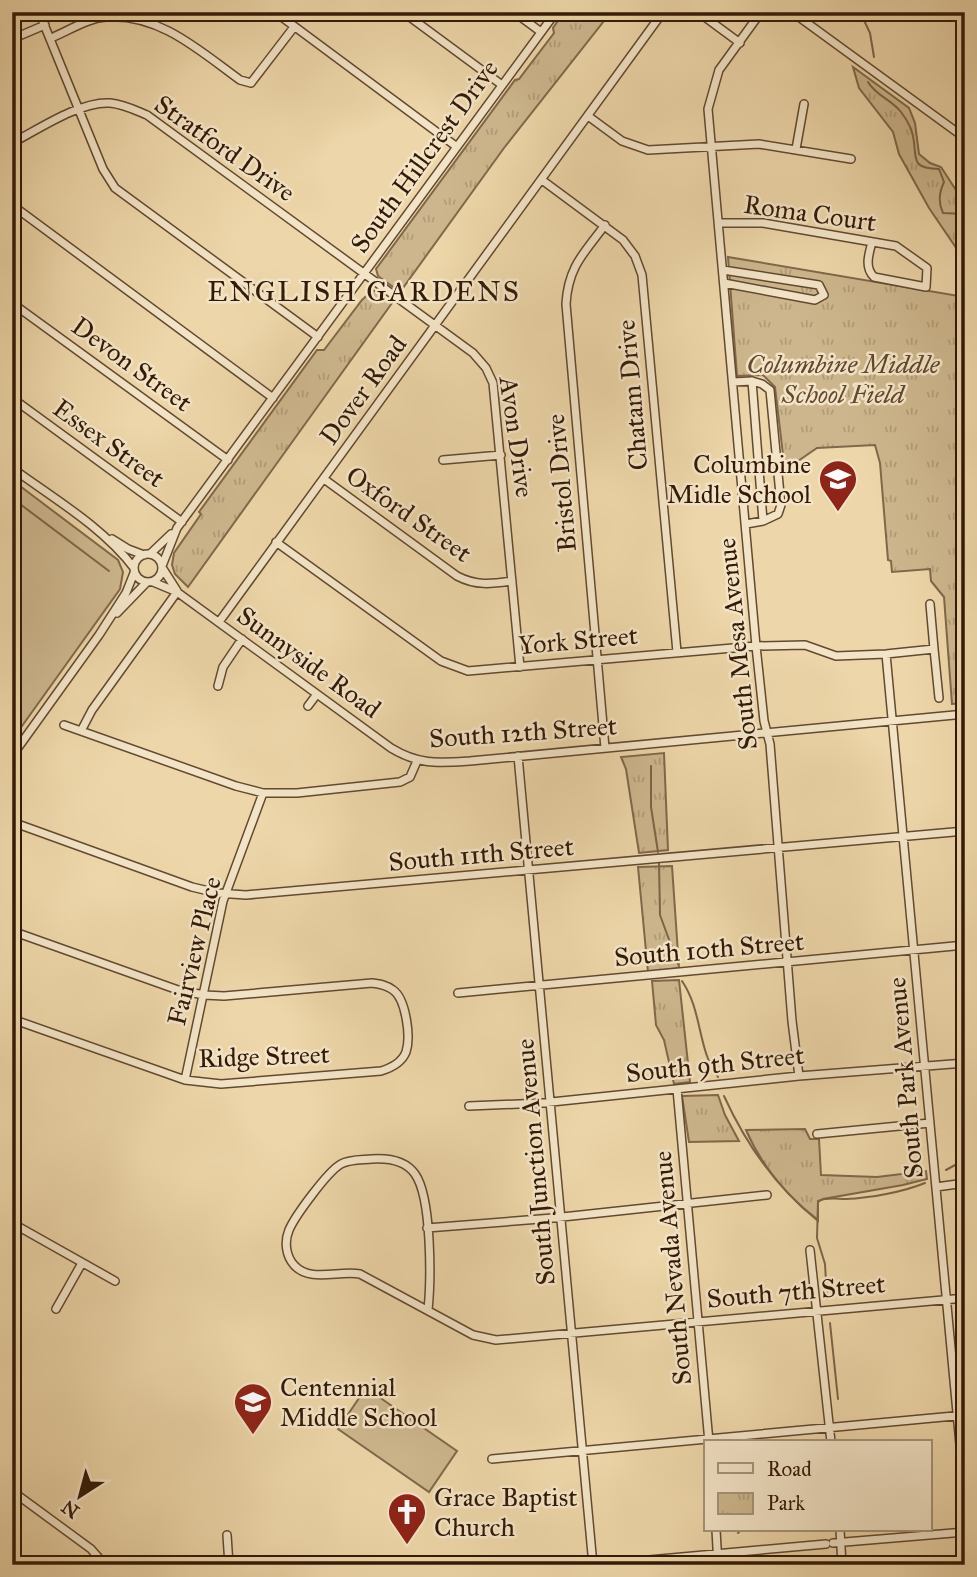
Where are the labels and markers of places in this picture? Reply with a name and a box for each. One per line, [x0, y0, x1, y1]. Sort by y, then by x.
place label: Columbine Midle School [667, 448, 811, 510]
school or university icon: Columbine Midle School [817, 458, 859, 513]
place label: Centennial Middle School [280, 1371, 437, 1433]
school or university icon: Centennial Middle School [232, 1381, 274, 1436]
place label: Grace Baptist Church [434, 1481, 577, 1543]
church icon: Grace Baptist Church [386, 1491, 428, 1546]

